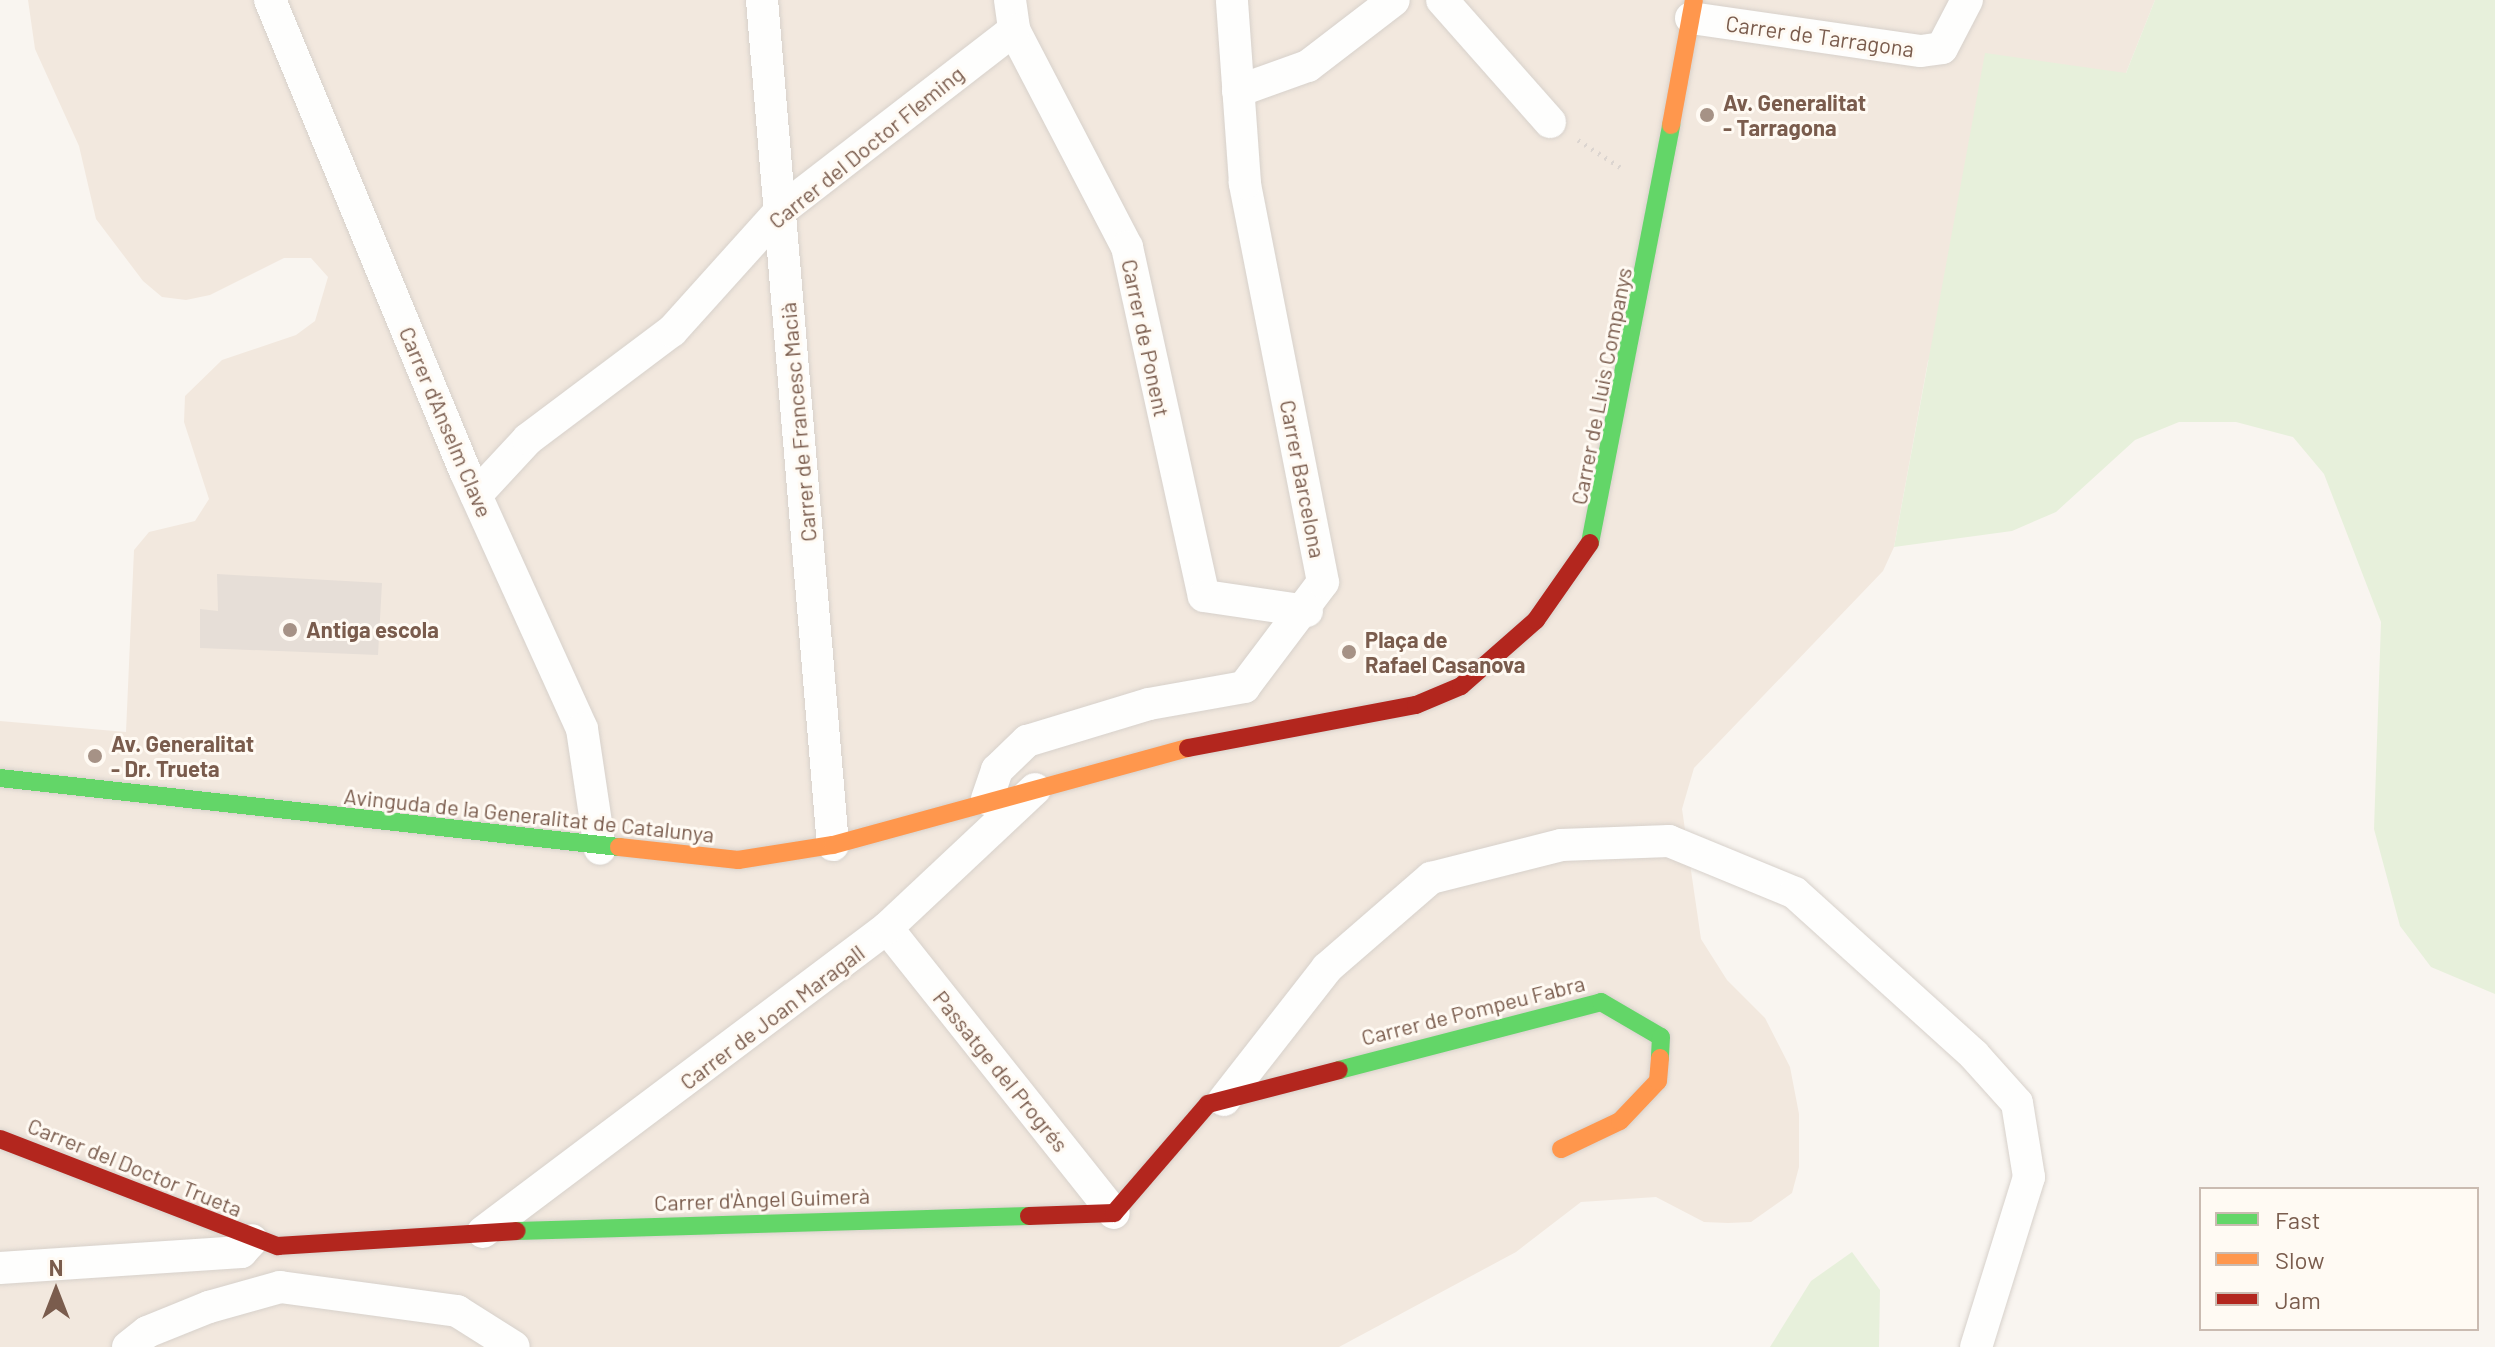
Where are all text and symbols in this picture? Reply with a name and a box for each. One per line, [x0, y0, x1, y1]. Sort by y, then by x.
street label: Carrer de Tarragona [1724, 10, 1916, 62]
street label: Carrer del Doctor Fleming [763, 60, 969, 234]
place label: Av. Generalitat - Tarragona [1723, 89, 1866, 140]
marker: Av. Generalitat - Tarragona [1698, 106, 1716, 124]
street label: Carrer de Ponent [1116, 257, 1176, 419]
street label: Carrer de Lluis Companys [1565, 265, 1637, 507]
street label: Carrer de Francesc Macià [774, 301, 822, 543]
street label: Carrer d'Anselm Clave [394, 323, 498, 521]
street label: Carrer Barcelona [1275, 398, 1331, 560]
place label: Antiga escola [306, 617, 439, 643]
marker: Antiga escola [281, 621, 299, 639]
place label: Plaça de Rafael Casanova [1365, 626, 1525, 678]
marker: Plaça de Rafael Casanova [1340, 643, 1358, 661]
place label: Av. Generalitat - Dr. Trueta [111, 730, 254, 782]
marker: Av. Generalitat - Dr. Trueta [86, 747, 104, 765]
street label: Avinguda de la Generalitat de Catalunya [343, 782, 715, 848]
street label: Carrer de Joan Maragall [675, 939, 869, 1095]
street label: Carrer de Pompeu Fabra [1358, 969, 1588, 1051]
street label: Passatge del Progrés [928, 985, 1074, 1157]
street label: Carrer del Doctor Trueta [24, 1112, 246, 1222]
street label: Carrer d'Àngel Guimerà [654, 1182, 870, 1216]
legend [2199, 1187, 2479, 1331]
text: Fast [2275, 1205, 2320, 1234]
text: Slow [2275, 1245, 2324, 1274]
north arrow [16, 1251, 96, 1331]
text: N [49, 1254, 63, 1280]
text: Jam [2275, 1285, 2321, 1314]

